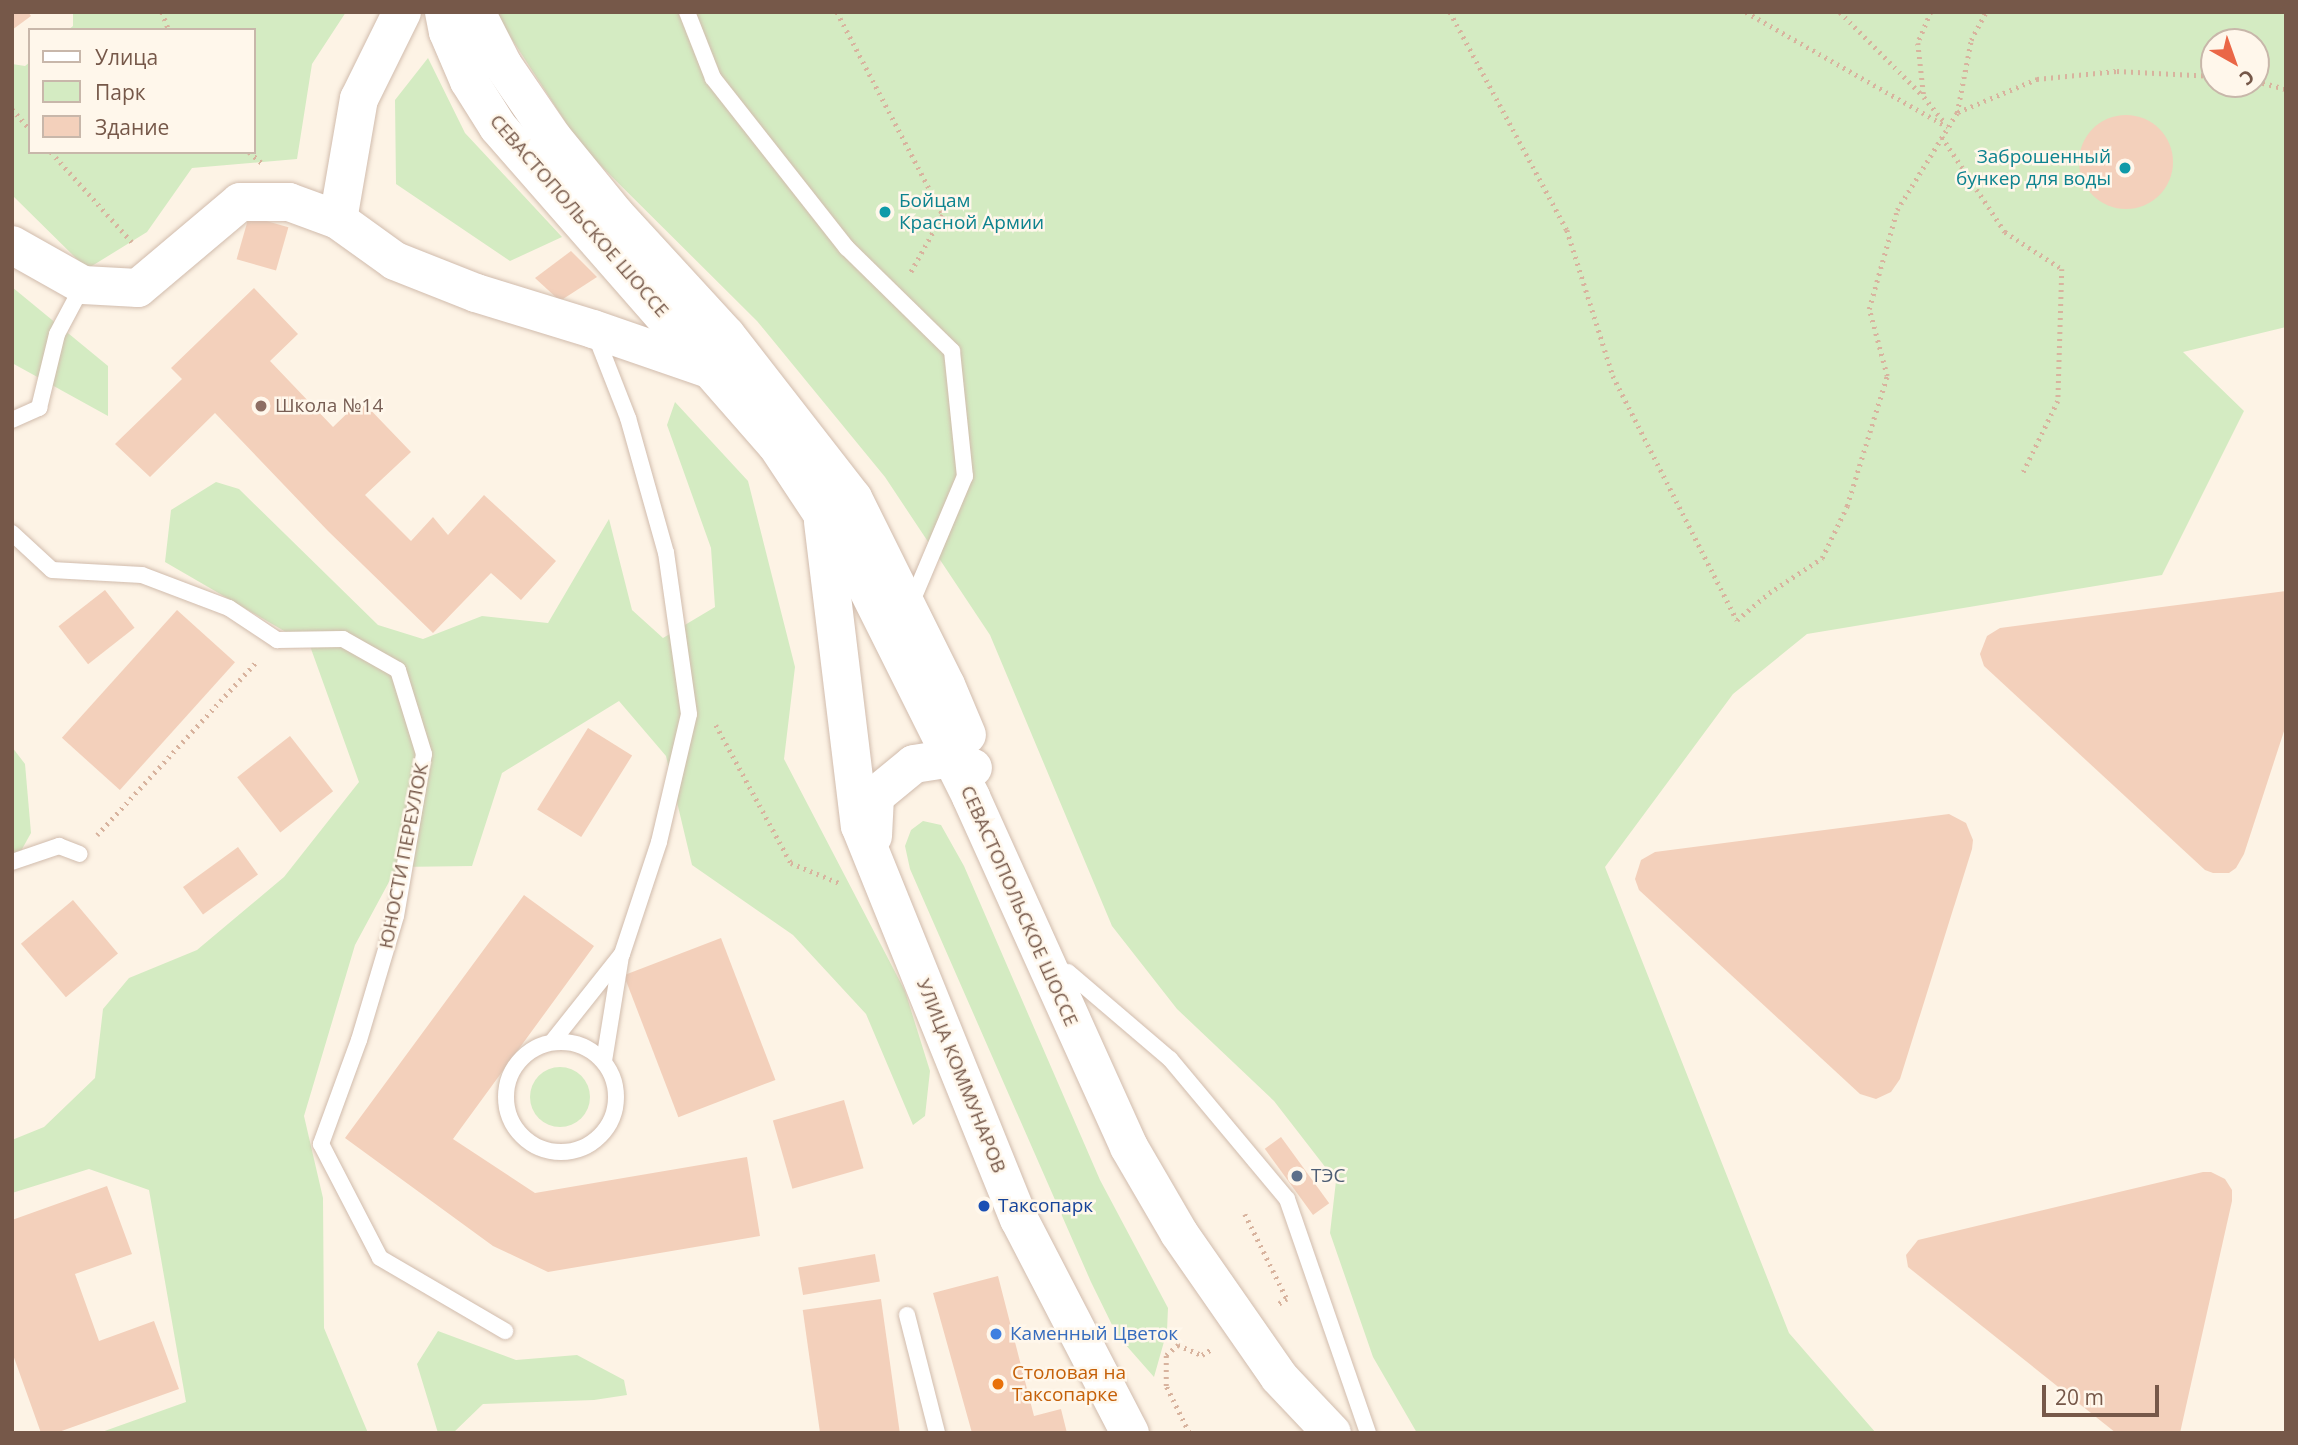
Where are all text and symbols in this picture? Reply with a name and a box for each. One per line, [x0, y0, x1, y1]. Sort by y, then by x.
legend [28, 28, 256, 154]
north arrow [2200, 28, 2270, 98]
text: Улица [95, 43, 158, 71]
text: С [2234, 64, 2260, 91]
text: Парк [95, 78, 146, 106]
street label: СЕВАСТОПОЛЬСКОЕ ШОССЕ [485, 110, 673, 322]
text: Здание [95, 113, 169, 141]
place label: Заброшенный бункер для воды [1956, 146, 2111, 190]
marker: Заброшенный бункер для воды [2117, 160, 2133, 176]
place label: Бойцам Красной Армии [899, 190, 1044, 234]
marker: Бойцам Красной Армии [877, 204, 893, 220]
place label: Школа №14 [275, 395, 383, 417]
marker: Школа №14 [253, 398, 269, 414]
street label: ЮНОСТИ ПЕРЕУЛОК [375, 761, 433, 951]
street label: СЕВАСТОПОЛЬСКОЕ ШОССЕ [956, 782, 1082, 1030]
street label: УЛИЦА КОММУНАРОВ [912, 976, 1010, 1176]
place label: ТЭС [1311, 1165, 1345, 1187]
marker: ТЭС [1289, 1168, 1305, 1184]
place label: Таксопарк [998, 1195, 1093, 1217]
marker: Таксопарк [976, 1198, 992, 1214]
place label: Каменный Цветок [1010, 1323, 1178, 1345]
marker: Каменный Цветок [988, 1326, 1004, 1342]
place label: Столовая на Таксопарке [1012, 1362, 1126, 1406]
scale bar [2046, 1372, 2163, 1416]
marker: Столовая на Таксопарке [990, 1376, 1006, 1392]
text: 20 m [2055, 1383, 2104, 1411]

